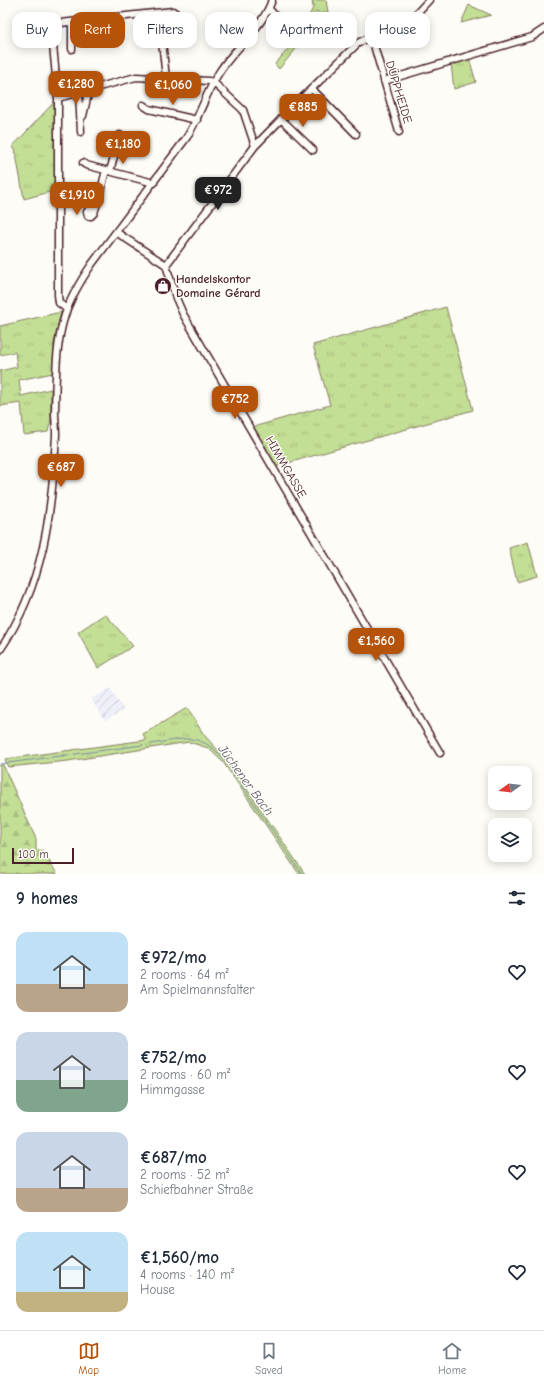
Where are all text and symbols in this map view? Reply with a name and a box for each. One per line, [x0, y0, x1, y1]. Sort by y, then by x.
chip: Buy [12, 12, 62, 48]
chip: Rent [70, 12, 125, 48]
chip: Filters [133, 12, 197, 48]
chip: New [205, 12, 258, 48]
chip: Apartment [266, 12, 357, 48]
chip: House [365, 12, 430, 48]
street label: DÜPPHEIDE [383, 59, 415, 125]
pin: €1,280 [43, 71, 109, 105]
pin: €1,060 [140, 72, 206, 106]
text: €1,280 [57, 76, 95, 91]
text: €1,060 [154, 77, 192, 92]
pin: €885 [279, 94, 327, 128]
text: €885 [288, 99, 318, 114]
pin: €1,180 [90, 131, 156, 165]
text: €1,180 [105, 136, 141, 151]
pin: €972 [194, 177, 242, 211]
pin: €1,910 [44, 182, 110, 216]
text: €972 [204, 182, 232, 197]
text: €1,910 [59, 187, 95, 202]
place label: Handelskontor Domaine Gérard [176, 272, 261, 300]
shop icon: Handelskontor Domaine Gérard [153, 276, 173, 296]
pin: €752 [211, 386, 259, 420]
text: €752 [221, 391, 249, 406]
street label: HIMMGASSE [263, 433, 309, 501]
pin: €687 [37, 454, 85, 488]
text: €687 [47, 459, 75, 474]
pin: €1,560 [343, 628, 409, 662]
text: €1,560 [357, 633, 395, 648]
water label: Jüchener Bach [215, 741, 277, 818]
north arrow [488, 766, 532, 810]
map controls [488, 766, 532, 862]
button: layers [488, 818, 532, 862]
scale bar [12, 846, 74, 865]
text: 100 m [18, 848, 49, 861]
icon: filters [506, 887, 528, 909]
text: 9 homes [16, 889, 78, 908]
icon: home [48, 948, 96, 996]
text: €972/mo [140, 948, 207, 967]
icon: heart [506, 961, 528, 983]
text: 2 rooms · 64 m² [140, 967, 229, 982]
text: Am Spielmannsfalter [140, 982, 254, 997]
icon: home [48, 1048, 96, 1096]
text: €752/mo [140, 1048, 207, 1067]
icon: heart [506, 1061, 528, 1083]
text: 2 rooms · 60 m² [140, 1067, 230, 1082]
text: Himmgasse [140, 1082, 205, 1097]
icon: home [48, 1148, 96, 1196]
text: €687/mo [140, 1148, 207, 1167]
icon: heart [506, 1161, 528, 1183]
text: 2 rooms · 52 m² [140, 1167, 229, 1182]
text: Schiefbahner Straße [140, 1182, 253, 1197]
icon: home [48, 1248, 96, 1296]
text: €1,560/mo [140, 1248, 219, 1267]
icon: heart [506, 1261, 528, 1283]
text: 4 rooms · 140 m² [140, 1267, 234, 1282]
text: House [140, 1282, 175, 1297]
tab: Map [78, 1340, 100, 1377]
tab: Saved [255, 1340, 283, 1377]
tab: Home [438, 1340, 466, 1377]

